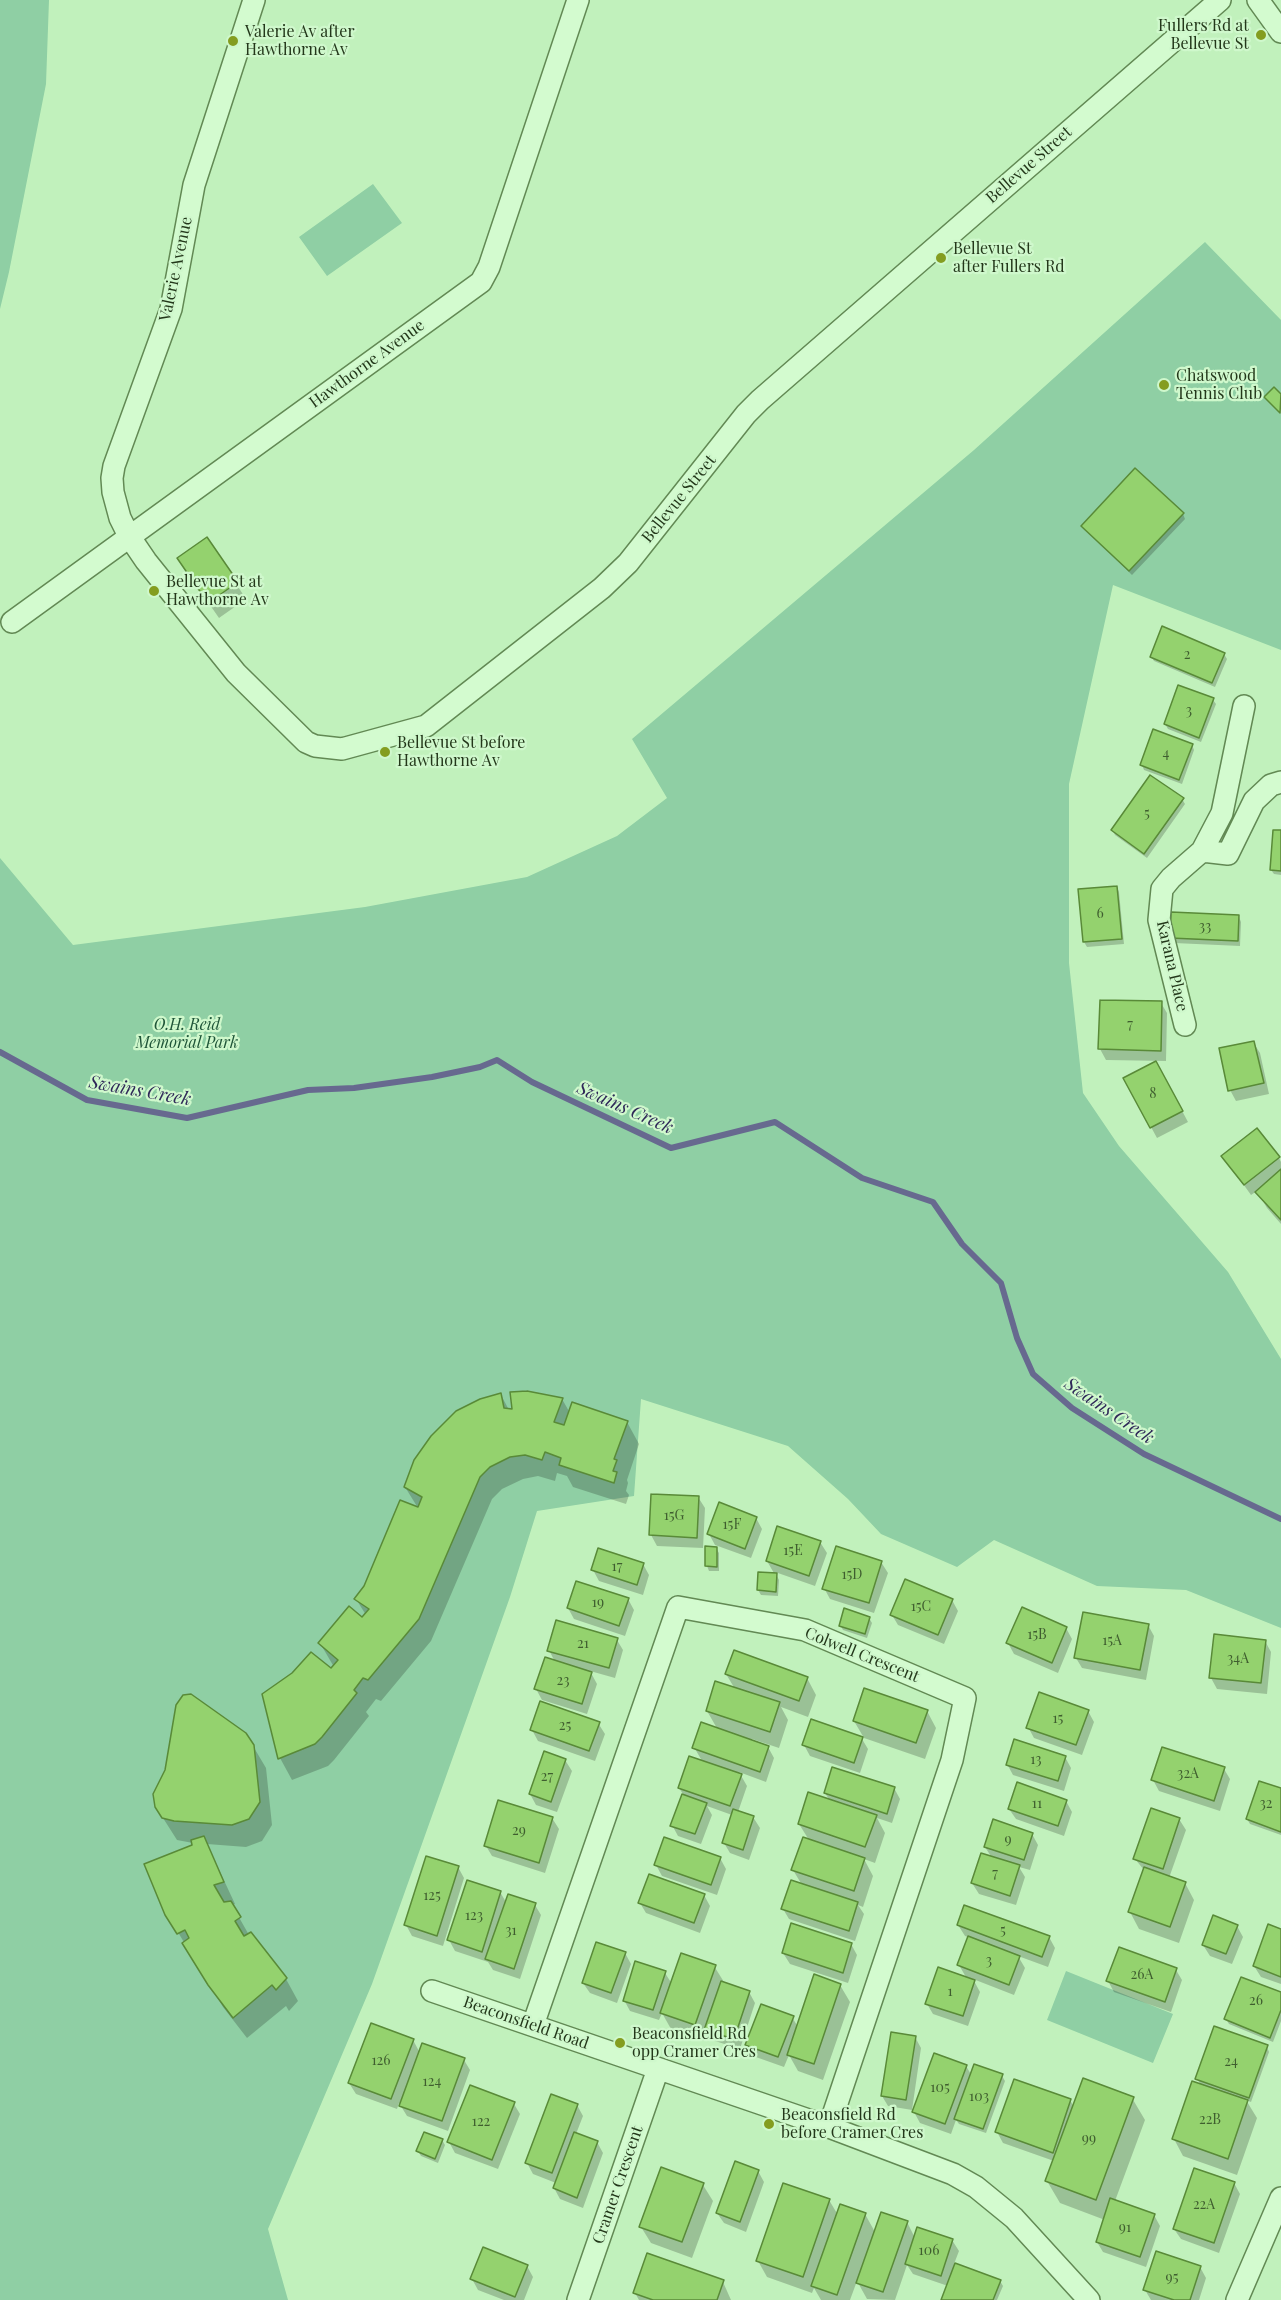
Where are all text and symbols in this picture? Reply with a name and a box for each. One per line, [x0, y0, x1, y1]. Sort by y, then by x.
place label: Fullers Rd at Bellevue St [1158, 16, 1249, 54]
place label: Valerie Av after Hawthorne Av [245, 22, 355, 60]
marker: Fullers Rd at Bellevue St [1254, 28, 1268, 42]
marker: Valerie Av after Hawthorne Av [226, 34, 240, 48]
street label: Bellevue Street [982, 123, 1076, 207]
street label: Valerie Avenue [156, 215, 196, 323]
place label: Bellevue St after Fullers Rd [953, 239, 1065, 277]
marker: Bellevue St after Fullers Rd [934, 251, 948, 265]
street label: Hawthorne Avenue [306, 316, 428, 412]
place label: Chatswood Tennis Club [1176, 366, 1262, 404]
marker: Chatswood Tennis Club [1157, 378, 1171, 392]
street label: Bellevue Street [638, 451, 720, 547]
place label: Bellevue St at Hawthorne Av [166, 572, 269, 610]
marker: Bellevue St at Hawthorne Av [147, 584, 161, 598]
house number: 2 [1184, 647, 1190, 663]
house number: 3 [1186, 703, 1192, 719]
place label: Bellevue St before Hawthorne Av [397, 733, 525, 771]
marker: Bellevue St before Hawthorne Av [378, 745, 392, 759]
house number: 4 [1163, 746, 1169, 762]
house number: 5 [1144, 806, 1150, 822]
house number: 6 [1096, 906, 1104, 922]
street label: Karana Place [1152, 919, 1192, 1013]
house number: 33 [1199, 919, 1211, 935]
park label: O.H. Reid Memorial Park [136, 1015, 238, 1053]
house number: 7 [1127, 1017, 1133, 1033]
water label: Swains Creek [87, 1071, 193, 1111]
water label: Swains Creek [574, 1077, 676, 1139]
house number: 8 [1149, 1086, 1157, 1102]
water label: Swains Creek [1060, 1373, 1158, 1449]
house number: 15G [664, 1508, 684, 1524]
house number: 15F [723, 1517, 741, 1533]
house number: 15E [783, 1543, 803, 1559]
house number: 17 [612, 1559, 622, 1575]
house number: 15D [842, 1567, 862, 1583]
house number: 19 [592, 1595, 604, 1611]
house number: 15C [911, 1599, 931, 1615]
street label: Colwell Crescent [802, 1623, 922, 1687]
house number: 15B [1027, 1627, 1047, 1643]
house number: 15A [1102, 1633, 1122, 1649]
house number: 21 [577, 1636, 589, 1652]
house number: 34A [1227, 1651, 1249, 1667]
house number: 23 [556, 1673, 570, 1689]
house number: 15 [1053, 1711, 1063, 1727]
house number: 25 [559, 1718, 571, 1734]
house number: 13 [1030, 1752, 1042, 1768]
house number: 32A [1177, 1766, 1199, 1782]
house number: 27 [541, 1769, 553, 1785]
house number: 11 [1032, 1796, 1042, 1812]
house number: 32 [1259, 1796, 1273, 1812]
house number: 29 [512, 1823, 526, 1839]
house number: 9 [1004, 1832, 1012, 1848]
house number: 7 [992, 1866, 998, 1882]
house number: 125 [423, 1888, 441, 1904]
house number: 123 [465, 1908, 483, 1924]
house number: 31 [505, 1923, 517, 1939]
house number: 5 [1000, 1923, 1006, 1939]
house number: 3 [986, 1953, 992, 1969]
house number: 26A [1131, 1967, 1153, 1983]
house number: 1 [947, 1984, 953, 2000]
street label: Beaconsfield Road [461, 1993, 591, 2053]
house number: 26 [1249, 1993, 1263, 2009]
place label: Beaconsfield Rd opp Cramer Cres [632, 2024, 756, 2062]
marker: Beaconsfield Rd opp Cramer Cres [613, 2036, 627, 2050]
house number: 126 [371, 2053, 391, 2069]
house number: 24 [1224, 2054, 1238, 2070]
house number: 124 [423, 2074, 441, 2090]
house number: 105 [930, 2080, 950, 2096]
house number: 103 [969, 2089, 989, 2105]
place label: Beaconsfield Rd before Cramer Cres [781, 2105, 923, 2143]
house number: 22B [1199, 2112, 1221, 2128]
house number: 122 [472, 2114, 490, 2130]
marker: Beaconsfield Rd before Cramer Cres [762, 2117, 776, 2131]
street label: Cramer Crescent [589, 2123, 647, 2247]
house number: 99 [1082, 2131, 1096, 2147]
house number: 22A [1193, 2197, 1215, 2213]
house number: 91 [1119, 2220, 1131, 2236]
house number: 106 [919, 2243, 939, 2259]
house number: 95 [1166, 2270, 1178, 2286]

